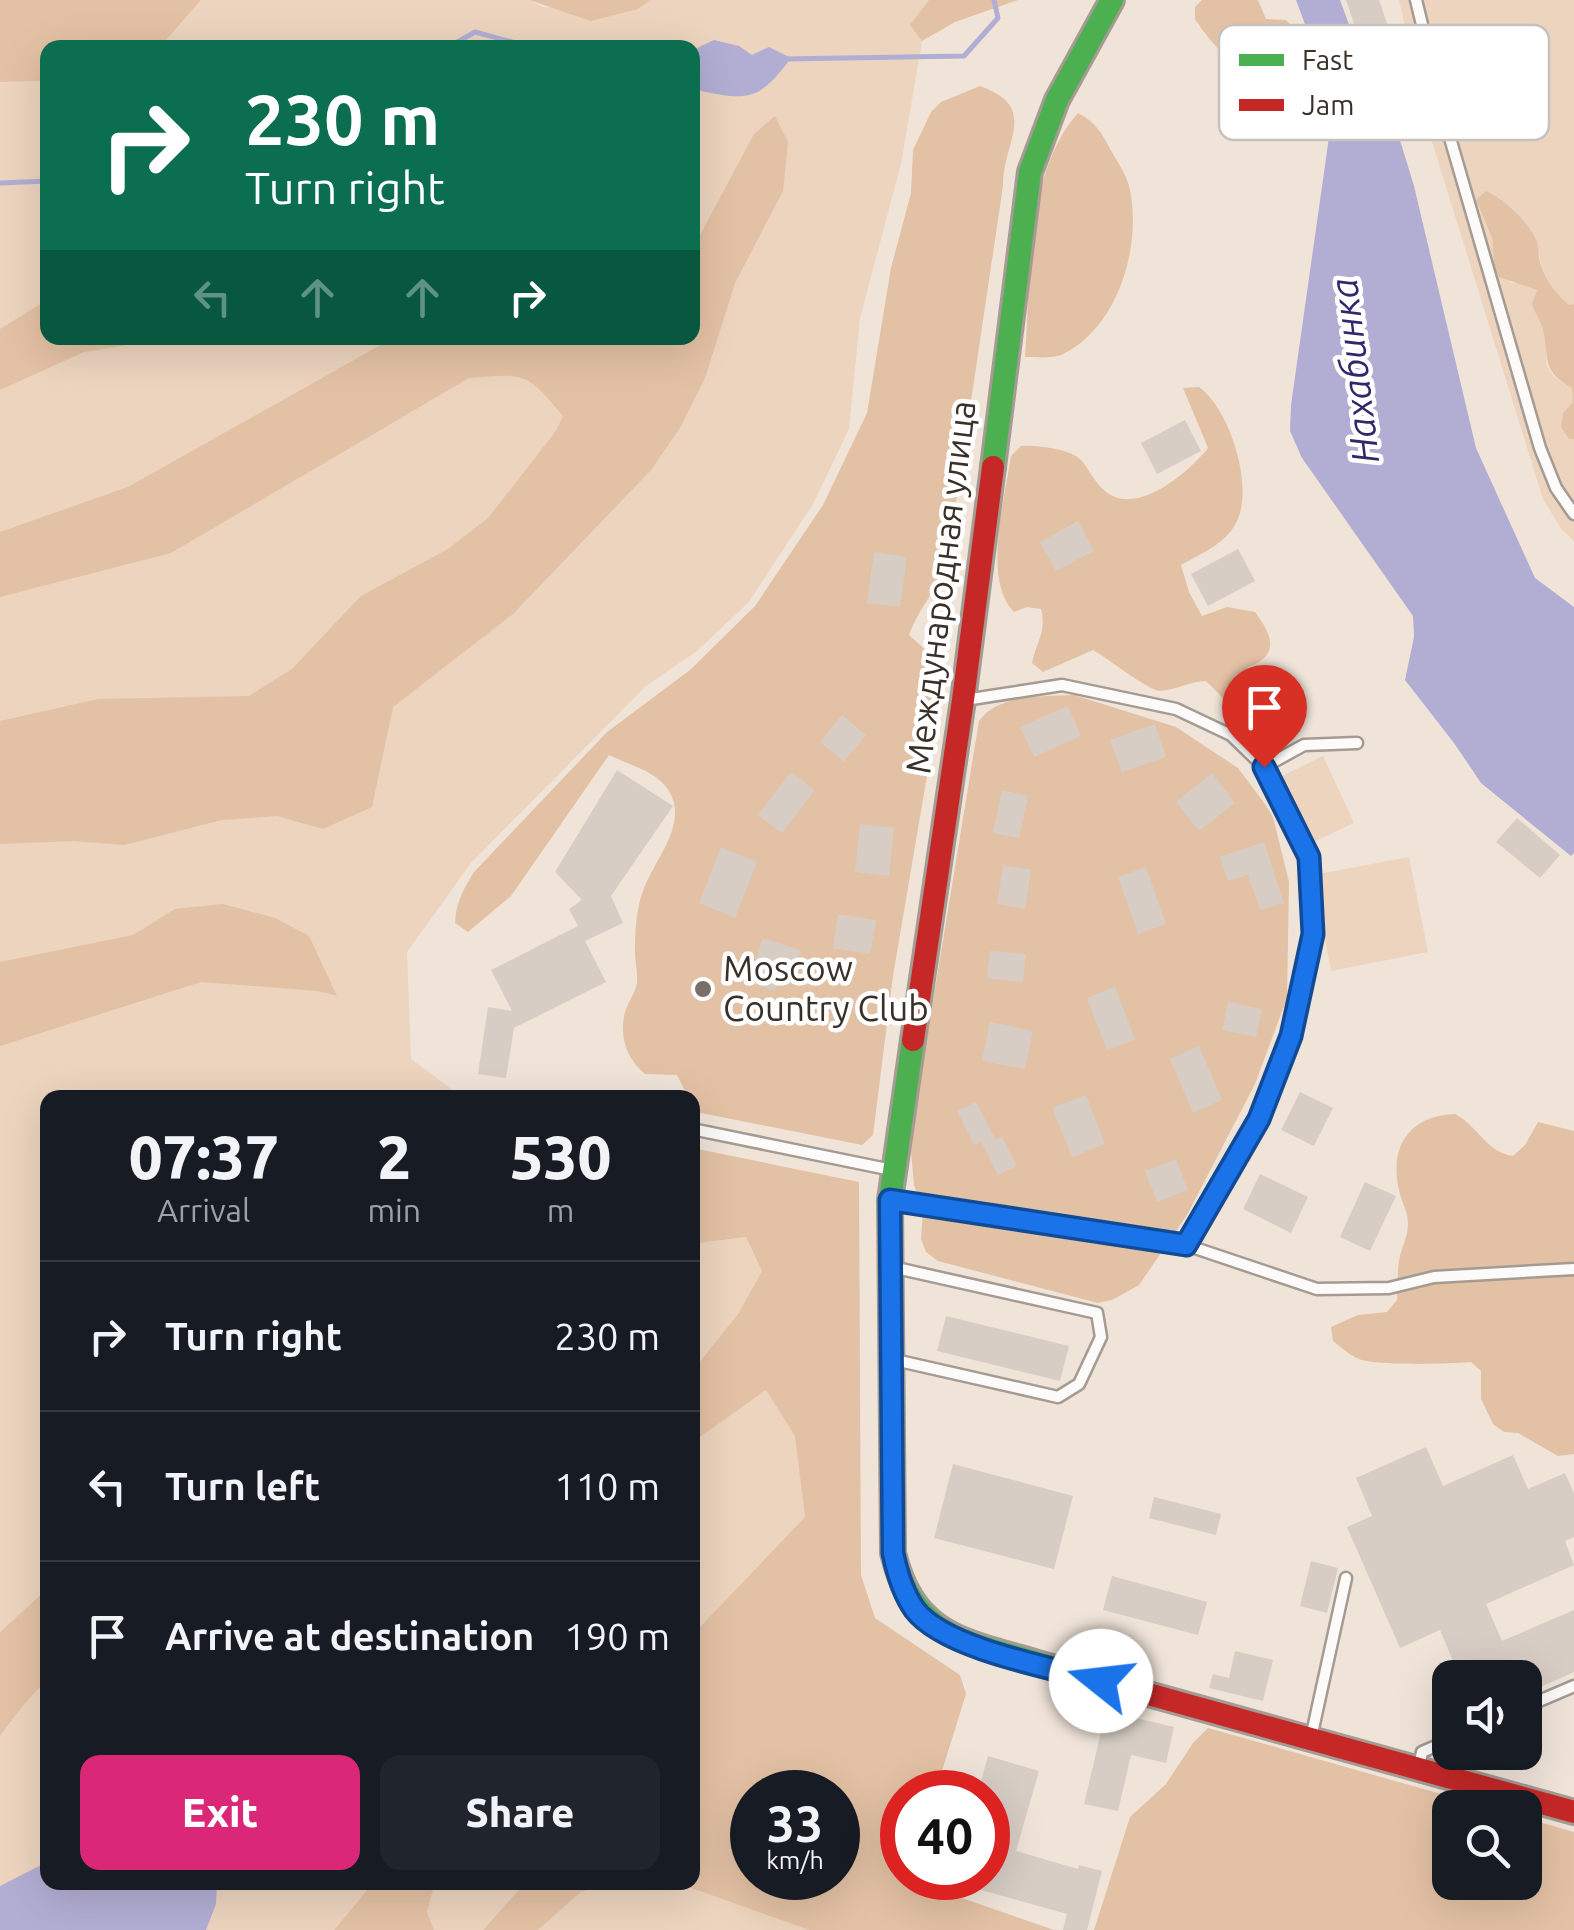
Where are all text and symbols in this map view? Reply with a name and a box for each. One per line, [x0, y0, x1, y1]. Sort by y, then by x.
legend [1219, 25, 1549, 140]
text: Fast [1302, 44, 1353, 75]
icon: right [80, 80, 210, 210]
text: 230 m [245, 80, 440, 158]
text: Jam [1302, 89, 1354, 120]
text: Turn right [245, 162, 445, 213]
icon: left [185, 270, 240, 325]
icon: ahead [290, 270, 345, 325]
icon: ahead [395, 270, 450, 325]
icon: right [500, 270, 555, 325]
water label: Нахабинка [1322, 276, 1386, 466]
street label: Международная улица [897, 398, 983, 776]
pin [1222, 665, 1307, 768]
icon: arrive [1237, 680, 1292, 735]
place label: Moscow Country Club [723, 948, 929, 1028]
marker: Moscow Country Club [692, 978, 714, 1000]
text: 07:37 [129, 1123, 279, 1190]
text: 2 [377, 1123, 411, 1190]
text: 530 [510, 1123, 611, 1190]
text: Arrival [157, 1192, 250, 1228]
text: min [367, 1192, 421, 1228]
text: m [547, 1192, 574, 1228]
icon: right [80, 1309, 135, 1364]
text: Turn right [165, 1315, 342, 1357]
text: 230 m [554, 1315, 660, 1357]
icon: left [80, 1459, 135, 1514]
text: Turn left [165, 1465, 320, 1507]
text: 110 m [554, 1465, 660, 1507]
icon: arrive [80, 1609, 135, 1664]
text: Arrive at destination [165, 1615, 534, 1657]
text: 190 m [564, 1615, 670, 1657]
position arrow [1049, 1629, 1153, 1733]
map controls [1432, 1660, 1542, 1900]
button: sound [1432, 1660, 1542, 1770]
button: Exit [80, 1755, 360, 1870]
button: Share [380, 1755, 660, 1870]
speed limit sign: 40 [880, 1770, 1010, 1900]
button: search [1432, 1790, 1542, 1900]
text: 33 [767, 1795, 823, 1851]
text: km/h [766, 1846, 824, 1874]

